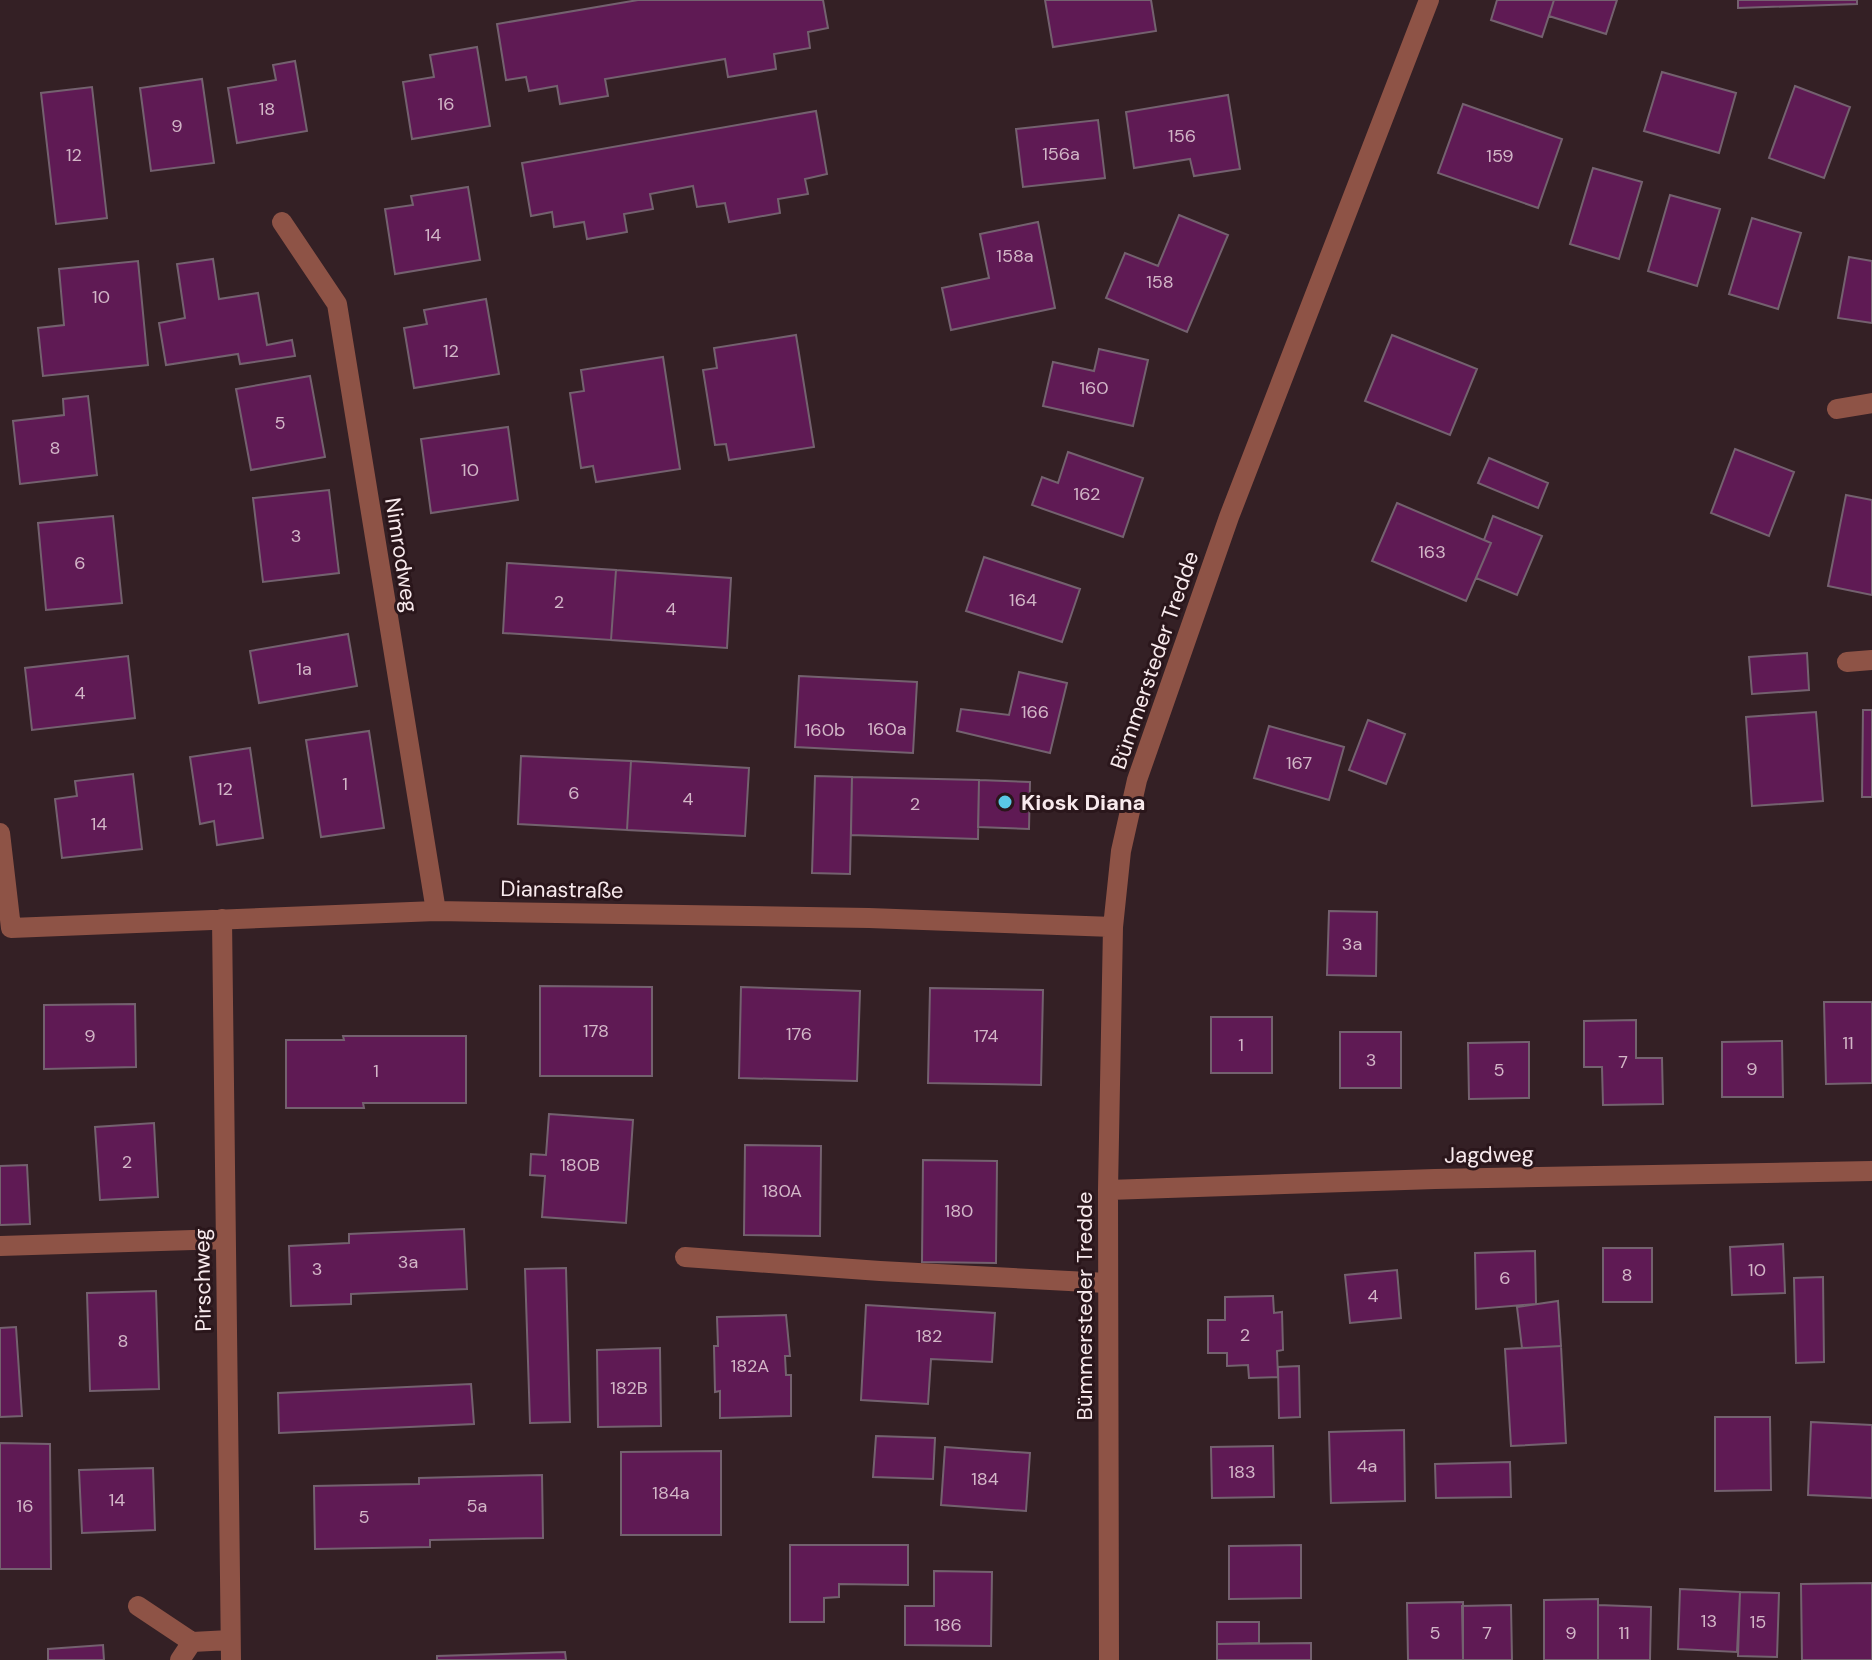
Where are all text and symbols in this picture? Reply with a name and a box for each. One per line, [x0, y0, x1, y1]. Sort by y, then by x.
house number: 16 [438, 92, 454, 116]
house number: 18 [259, 97, 275, 121]
house number: 9 [171, 114, 183, 138]
house number: 156 [1168, 124, 1196, 148]
house number: 156a [1042, 142, 1080, 166]
house number: 12 [66, 143, 82, 167]
house number: 159 [1486, 144, 1514, 168]
house number: 14 [425, 223, 441, 247]
house number: 158a [996, 244, 1034, 268]
house number: 158 [1146, 270, 1174, 294]
house number: 10 [92, 285, 110, 309]
house number: 12 [443, 339, 459, 363]
house number: 160 [1079, 376, 1109, 400]
house number: 5 [275, 411, 285, 435]
house number: 8 [50, 436, 60, 460]
house number: 10 [461, 458, 479, 482]
house number: 162 [1074, 482, 1100, 506]
street label: Nimrodweg [378, 496, 425, 615]
house number: 3 [291, 524, 301, 548]
house number: 163 [1418, 540, 1446, 564]
street label: Bümmersteder Tredde [1104, 547, 1205, 773]
house number: 6 [74, 551, 86, 575]
house number: 164 [1009, 588, 1037, 612]
house number: 2 [554, 590, 564, 614]
house number: 4 [666, 597, 677, 621]
house number: 1a [296, 657, 312, 681]
house number: 4 [75, 681, 86, 705]
house number: 166 [1021, 700, 1049, 724]
house number: 160a [867, 717, 907, 741]
house number: 160b [805, 718, 845, 742]
house number: 167 [1286, 751, 1312, 775]
house number: 1 [342, 772, 348, 796]
house number: 12 [217, 777, 233, 801]
house number: 6 [568, 781, 580, 805]
house number: 4 [683, 787, 694, 811]
place label: Kiosk Diana [1021, 788, 1145, 817]
house number: 2 [910, 792, 920, 816]
marker: Kiosk Diana [996, 793, 1014, 811]
house number: 14 [91, 812, 107, 836]
street label: Dianastraße [500, 874, 624, 905]
house number: 3a [1342, 932, 1362, 956]
house number: 178 [583, 1019, 609, 1043]
house number: 176 [786, 1022, 812, 1046]
house number: 9 [84, 1024, 96, 1048]
house number: 174 [973, 1024, 999, 1048]
house number: 11 [1842, 1031, 1854, 1055]
house number: 1 [1238, 1033, 1244, 1057]
house number: 3 [1366, 1048, 1376, 1072]
house number: 7 [1618, 1050, 1628, 1074]
house number: 9 [1746, 1057, 1758, 1081]
house number: 5 [1494, 1058, 1504, 1082]
house number: 1 [373, 1059, 379, 1083]
street label: Jagdweg [1444, 1139, 1534, 1170]
house number: 2 [122, 1150, 132, 1174]
house number: 180B [560, 1153, 600, 1177]
house number: 180A [762, 1179, 802, 1203]
street label: Bümmersteder Tredde [1070, 1192, 1099, 1420]
house number: 180 [945, 1199, 973, 1223]
street label: Pirschweg [187, 1228, 218, 1332]
house number: 3a [398, 1250, 418, 1274]
house number: 3 [312, 1257, 322, 1281]
house number: 10 [1748, 1258, 1766, 1282]
house number: 8 [1622, 1263, 1632, 1287]
house number: 6 [1499, 1266, 1511, 1290]
house number: 4 [1368, 1284, 1379, 1308]
house number: 2 [1240, 1323, 1250, 1347]
house number: 182 [916, 1324, 942, 1348]
house number: 8 [118, 1329, 128, 1353]
house number: 182A [731, 1354, 769, 1378]
house number: 182B [610, 1376, 648, 1400]
house number: 4a [1357, 1454, 1377, 1478]
house number: 183 [1228, 1460, 1256, 1484]
house number: 184 [971, 1467, 999, 1491]
house number: 184a [652, 1481, 690, 1505]
house number: 14 [109, 1488, 125, 1512]
house number: 16 [17, 1494, 33, 1518]
house number: 5a [467, 1494, 487, 1518]
house number: 5 [359, 1505, 369, 1529]
house number: 13 [1701, 1609, 1717, 1633]
house number: 15 [1750, 1610, 1766, 1634]
house number: 186 [934, 1613, 962, 1637]
house number: 5 [1430, 1621, 1440, 1645]
house number: 7 [1482, 1621, 1492, 1645]
house number: 9 [1565, 1621, 1577, 1645]
house number: 11 [1618, 1621, 1630, 1645]

